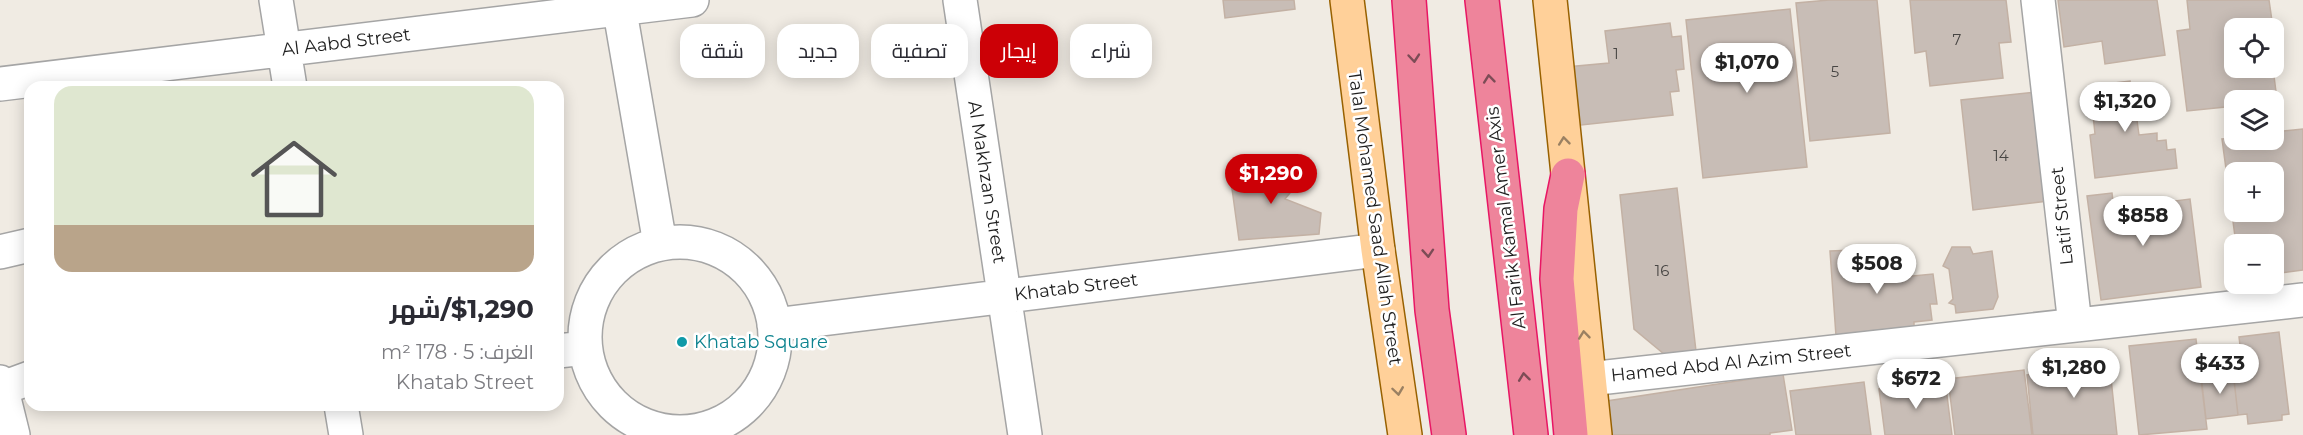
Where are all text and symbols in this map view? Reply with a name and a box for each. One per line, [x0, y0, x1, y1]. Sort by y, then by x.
map controls [2224, 18, 2284, 294]
button: locate [2224, 18, 2284, 78]
street label: Al Aabd Street [280, 23, 412, 61]
chip: شقة [680, 24, 765, 78]
chip: جديد [777, 24, 859, 78]
chip: تصفية [871, 24, 968, 78]
chip: إيجار [980, 24, 1058, 78]
chip: شراء [1070, 24, 1152, 78]
house number: 7 [1953, 30, 1962, 49]
pin: $1,070 [1698, 43, 1796, 94]
house number: 1 [1613, 44, 1619, 63]
text: $1,070 [1715, 50, 1779, 74]
one-way arrow [1407, 54, 1420, 63]
house number: 5 [1831, 62, 1839, 81]
street label: Talal Mohamed Saad Allah Street [1343, 69, 1407, 367]
one-way arrow [1484, 74, 1496, 83]
pin: $1,320 [2076, 82, 2174, 133]
text: $1,320 [2094, 89, 2156, 113]
button: layers [2224, 90, 2284, 150]
street label: Al Makhzan Street [963, 99, 1011, 265]
street label: Al Farik Kamal Amer Axis [1481, 105, 1531, 331]
icon: home [240, 125, 348, 233]
one-way arrow [1558, 137, 1571, 146]
house number: 14 [1993, 146, 2009, 165]
pin: $1,290 [1222, 154, 1320, 205]
text: $1,290 [1239, 161, 1303, 185]
button: + [2224, 162, 2284, 222]
street label: Latif Street [2046, 166, 2078, 266]
pin: $858 [2107, 196, 2179, 247]
text: $858 [2117, 203, 2169, 227]
button: − [2224, 234, 2284, 294]
pin: $508 [1841, 244, 1913, 295]
one-way arrow [1422, 248, 1435, 257]
text: $508 [1851, 251, 1903, 275]
house number: 16 [1655, 261, 1669, 280]
street label: Khatab Street [1013, 268, 1139, 306]
text: $1,290/شهر [390, 293, 534, 325]
one-way arrow [1578, 330, 1591, 340]
place label: Khatab Square [694, 331, 828, 353]
marker: Khatab Square [675, 335, 689, 349]
street label: Hamed Abd Al Azim Street [1610, 339, 1852, 387]
text: الغرف: 5 · 178 m² [381, 340, 534, 364]
pin: $433 [2184, 344, 2256, 395]
pin: $1,280 [2025, 348, 2123, 399]
text: $433 [2195, 351, 2245, 375]
text: $1,280 [2042, 355, 2106, 379]
pin: $672 [1880, 359, 1952, 410]
text: $672 [1891, 366, 1941, 390]
text: Khatab Street [396, 370, 534, 394]
one-way arrow [1519, 372, 1531, 381]
one-way arrow [1392, 386, 1404, 396]

